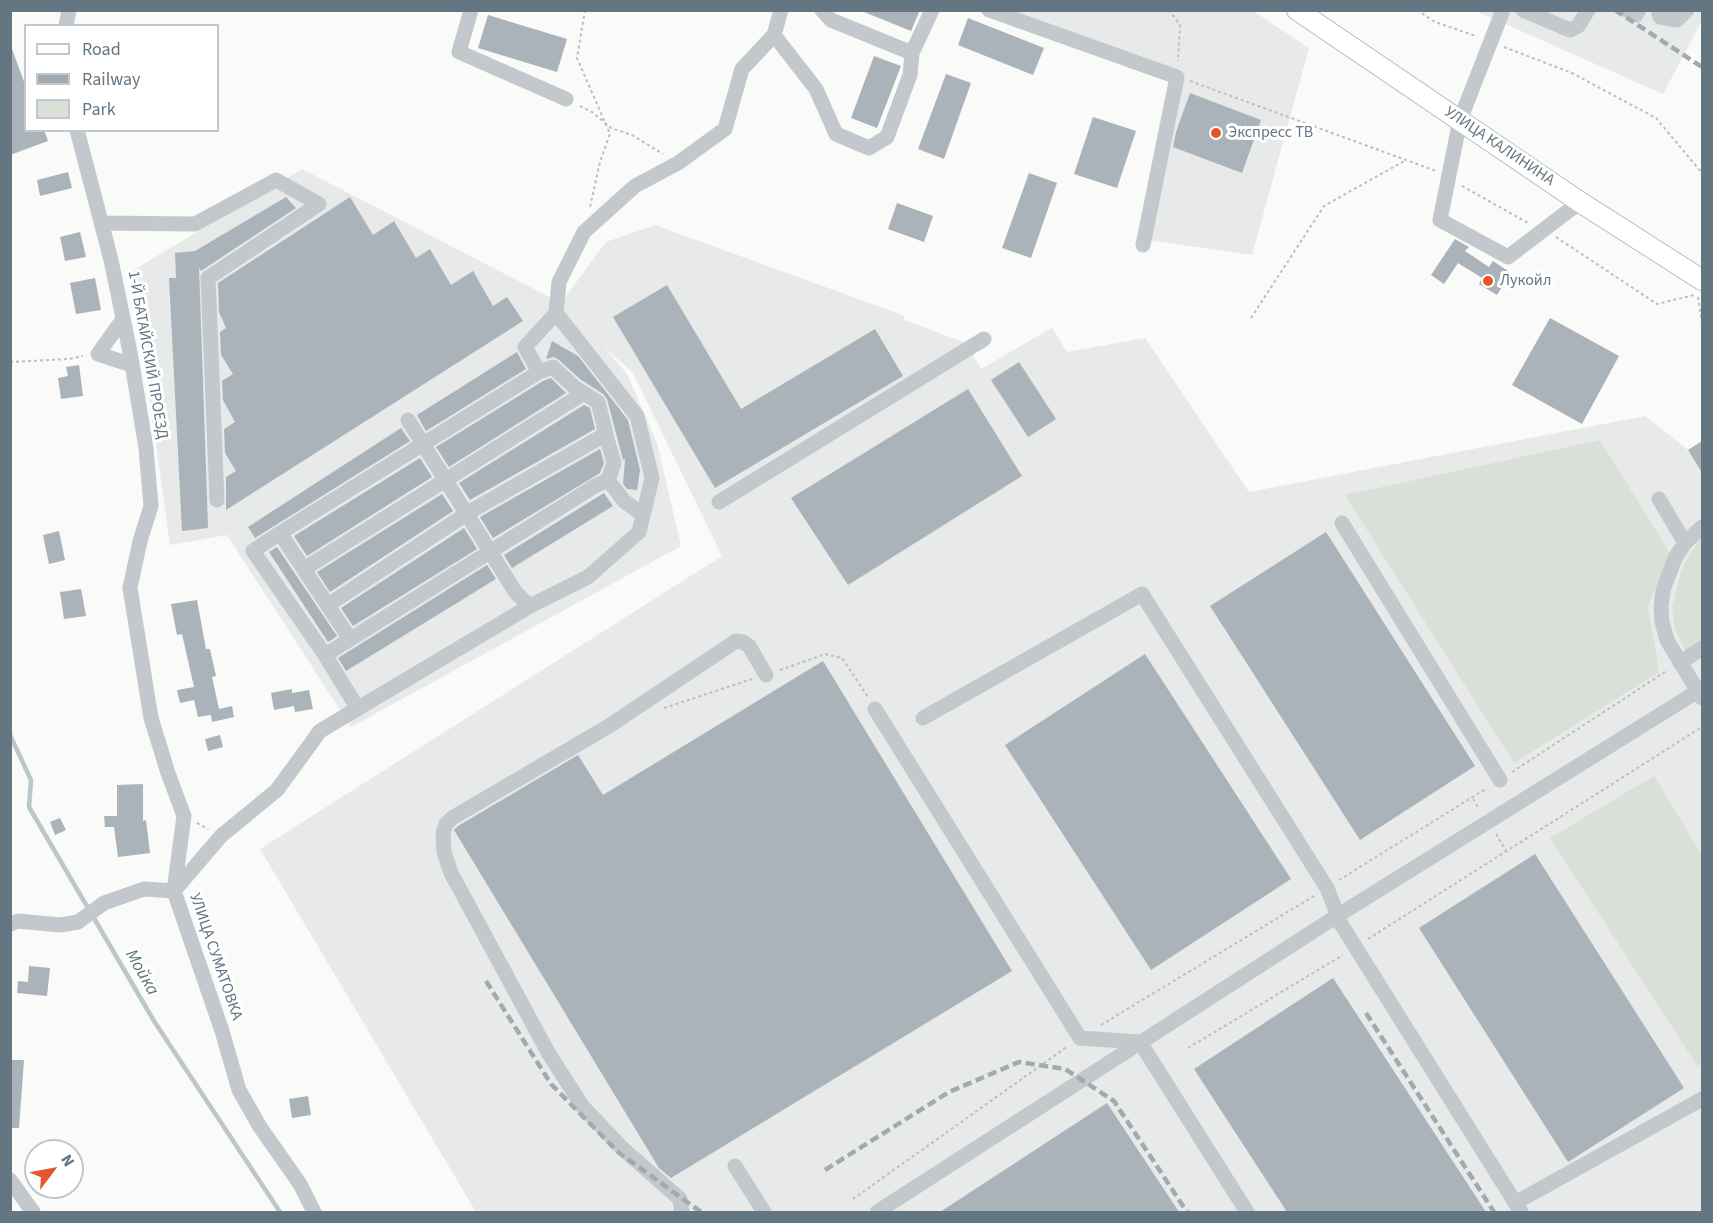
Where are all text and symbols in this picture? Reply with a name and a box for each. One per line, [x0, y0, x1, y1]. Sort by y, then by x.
legend [24, 24, 219, 132]
text: Road [82, 37, 121, 62]
text: Railway [82, 67, 141, 92]
text: Park [82, 97, 116, 122]
street label: УЛИЦА КАЛИНИНА [1440, 103, 1558, 191]
place label: Экспресс ТВ [1228, 123, 1313, 143]
marker: Экспресс ТВ [1209, 126, 1223, 140]
street label: 1-Й БАТАЙСКИЙ ПРОЕЗД [123, 269, 171, 441]
place label: Лукойл [1500, 271, 1551, 291]
marker: Лукойл [1481, 274, 1495, 288]
street label: УЛИЦА СУМАТОВКА [184, 891, 246, 1023]
water label: Мойка [119, 946, 163, 1000]
north arrow [24, 1139, 84, 1199]
text: N [55, 1150, 80, 1171]

